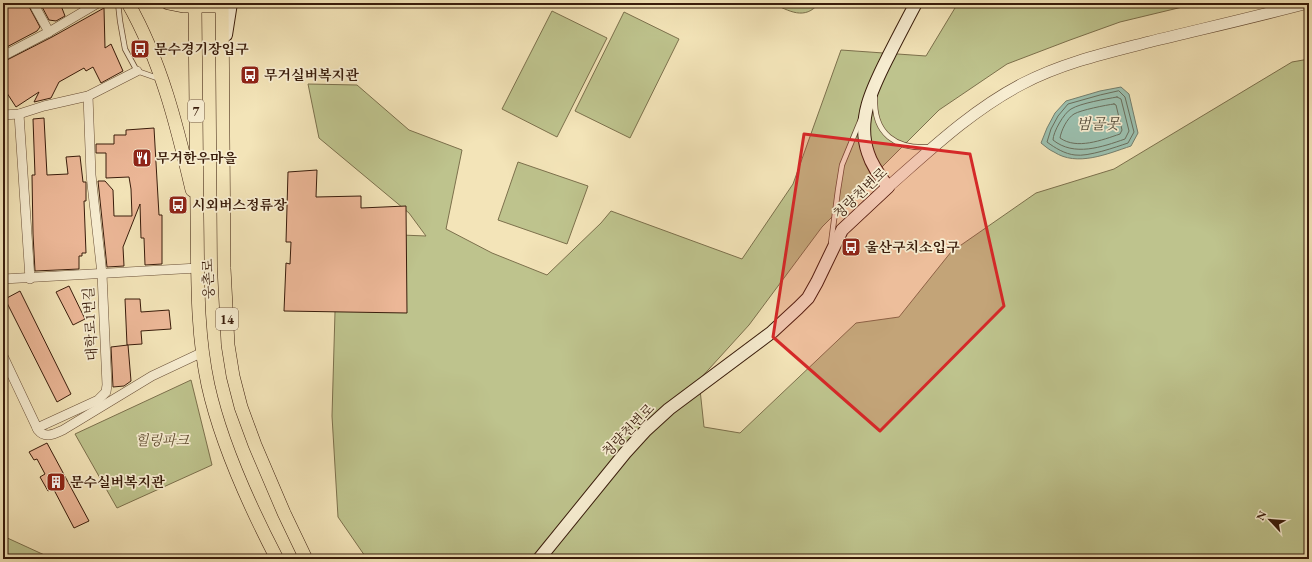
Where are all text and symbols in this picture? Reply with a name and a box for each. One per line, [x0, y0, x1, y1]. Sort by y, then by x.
bus stop icon: 문수경기장입구 [129, 38, 151, 60]
place label: 문수경기장입구 [154, 40, 249, 58]
bus stop icon: 무거실버복지관 [239, 64, 261, 86]
place label: 무거실버복지관 [264, 66, 359, 84]
road number: 7 [188, 100, 204, 122]
water label: 범골못 [1076, 114, 1121, 133]
restaurant icon: 무거한우마을 [131, 147, 153, 169]
place label: 무거한우마을 [156, 149, 238, 167]
street label: 청량천변로 [829, 163, 891, 223]
bus stop icon: 시외버스정류장 [167, 194, 189, 216]
place label: 시외버스정류장 [192, 196, 287, 214]
bus stop icon: 울산구치소입구 [840, 236, 862, 258]
place label: 울산구치소입구 [865, 238, 960, 256]
street label: 웅촌로 [198, 258, 218, 300]
street label: 대학로1번길 [79, 286, 101, 362]
road number: 14 [216, 308, 238, 330]
street label: 청량천변로 [598, 399, 658, 461]
park label: 힐링파크 [135, 431, 190, 449]
building icon: 문수실버복지관 [45, 471, 67, 493]
place label: 문수실버복지관 [70, 473, 165, 491]
north arrow [1250, 500, 1290, 540]
text: N [1253, 508, 1269, 523]

